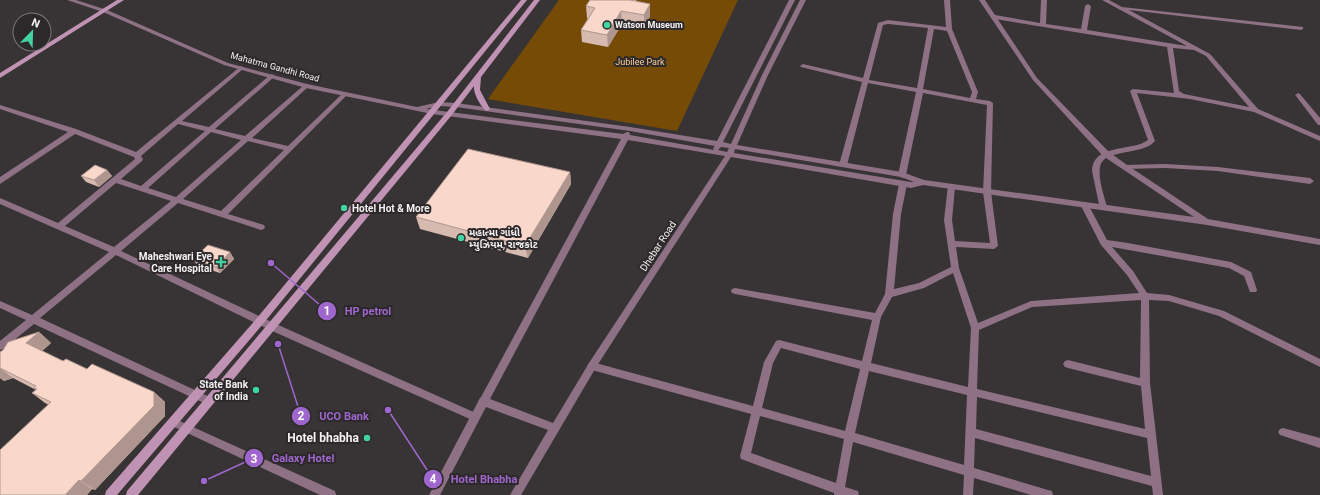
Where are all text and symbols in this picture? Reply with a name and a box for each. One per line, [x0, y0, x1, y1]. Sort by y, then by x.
north arrow [12, 12, 52, 52]
text: N [30, 16, 42, 31]
marker: Watson Museum [602, 20, 612, 30]
place label: Watson Museum [615, 20, 683, 30]
street label: Mahatma Gandhi Road [229, 50, 321, 84]
park label: Jubilee Park [615, 57, 665, 67]
marker: Hotel Hot & More [339, 203, 349, 213]
place label: Hotel Hot & More [352, 203, 430, 214]
street label: Dhebar Road [638, 219, 678, 273]
place label: મહાત્મા ગાંધી મ્યુઝિયમ, રાજકોટ [469, 227, 538, 252]
marker: મહાત્મા ગાંધી મ્યુઝિયમ, રાજકોટ [456, 233, 466, 243]
place label: Maheshwari Eye Care Hospital [139, 251, 213, 274]
marker: Maheshwari Eye Care Hospital [215, 256, 227, 268]
callout: HP petrol [317, 299, 400, 322]
text: 1 [324, 304, 330, 318]
text: HP petrol [345, 305, 391, 318]
place label: State Bank of India [199, 379, 249, 402]
marker: State Bank of India [251, 385, 261, 395]
callout: UCO Bank [291, 404, 376, 427]
text: 2 [298, 409, 305, 423]
text: UCO Bank [319, 410, 369, 423]
place label: Hotel bhabha [287, 431, 360, 445]
marker: Hotel bhabha [362, 433, 372, 443]
callout: Galaxy Hotel [244, 447, 343, 470]
text: 3 [251, 452, 258, 466]
text: Galaxy Hotel [272, 452, 334, 465]
callout: Hotel Bhabha [423, 468, 525, 491]
text: 4 [430, 472, 437, 486]
text: Hotel Bhabha [451, 473, 517, 486]

